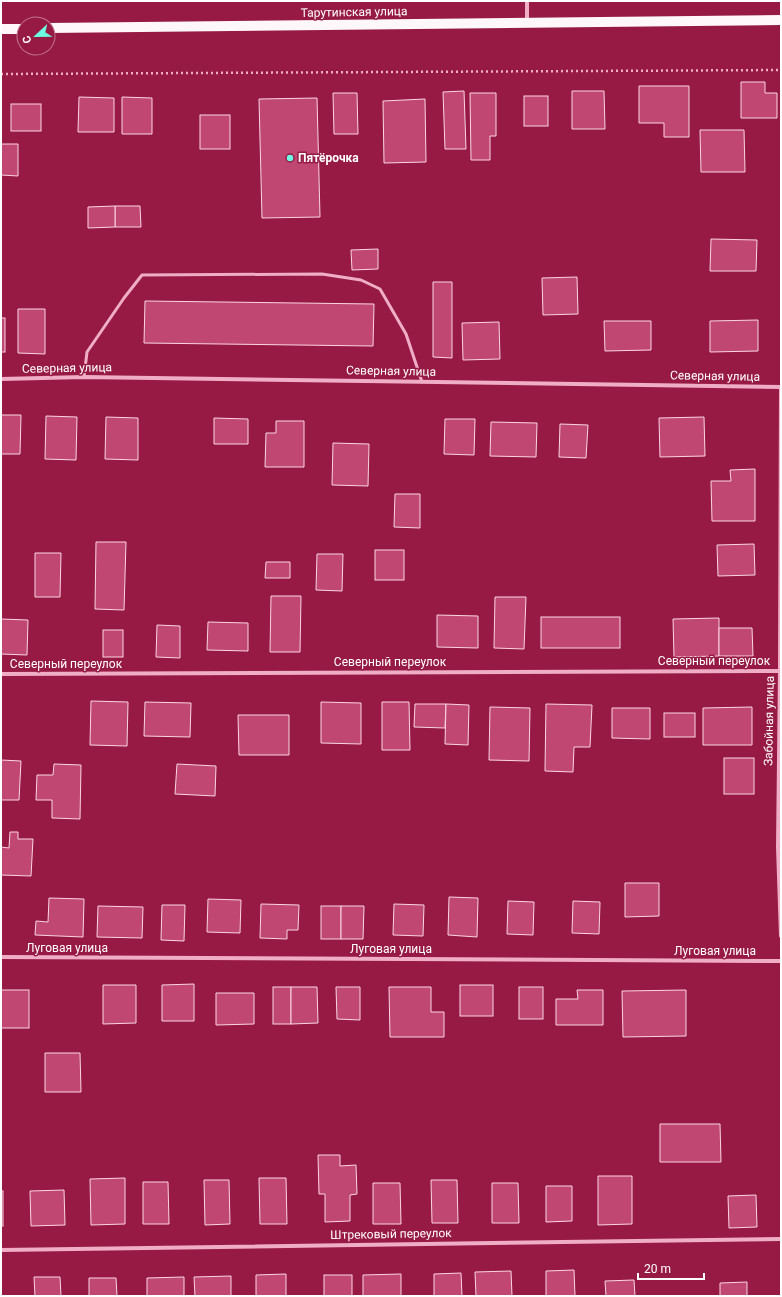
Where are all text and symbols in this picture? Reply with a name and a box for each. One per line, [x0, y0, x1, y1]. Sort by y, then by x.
street label: Тарутинская улица [300, 4, 408, 20]
north arrow [16, 16, 56, 56]
text: С [20, 34, 35, 45]
place label: Пятёрочка [298, 151, 359, 165]
marker: Пятёрочка [285, 153, 295, 163]
street label: Северная улица [22, 360, 112, 376]
street label: Северная улица [346, 363, 436, 379]
street label: Северная улица [670, 368, 760, 384]
street label: Северный переулок [658, 654, 771, 668]
street label: Северный переулок [334, 655, 447, 669]
street label: Северный переулок [10, 657, 123, 671]
street label: Забойная улица [761, 676, 777, 766]
street label: Луговая улица [26, 941, 108, 955]
street label: Луговая улица [350, 942, 432, 956]
street label: Луговая улица [674, 944, 756, 958]
street label: Штрековый переулок [330, 1226, 452, 1242]
scale bar [638, 1255, 704, 1281]
text: 20 m [644, 1262, 671, 1276]

